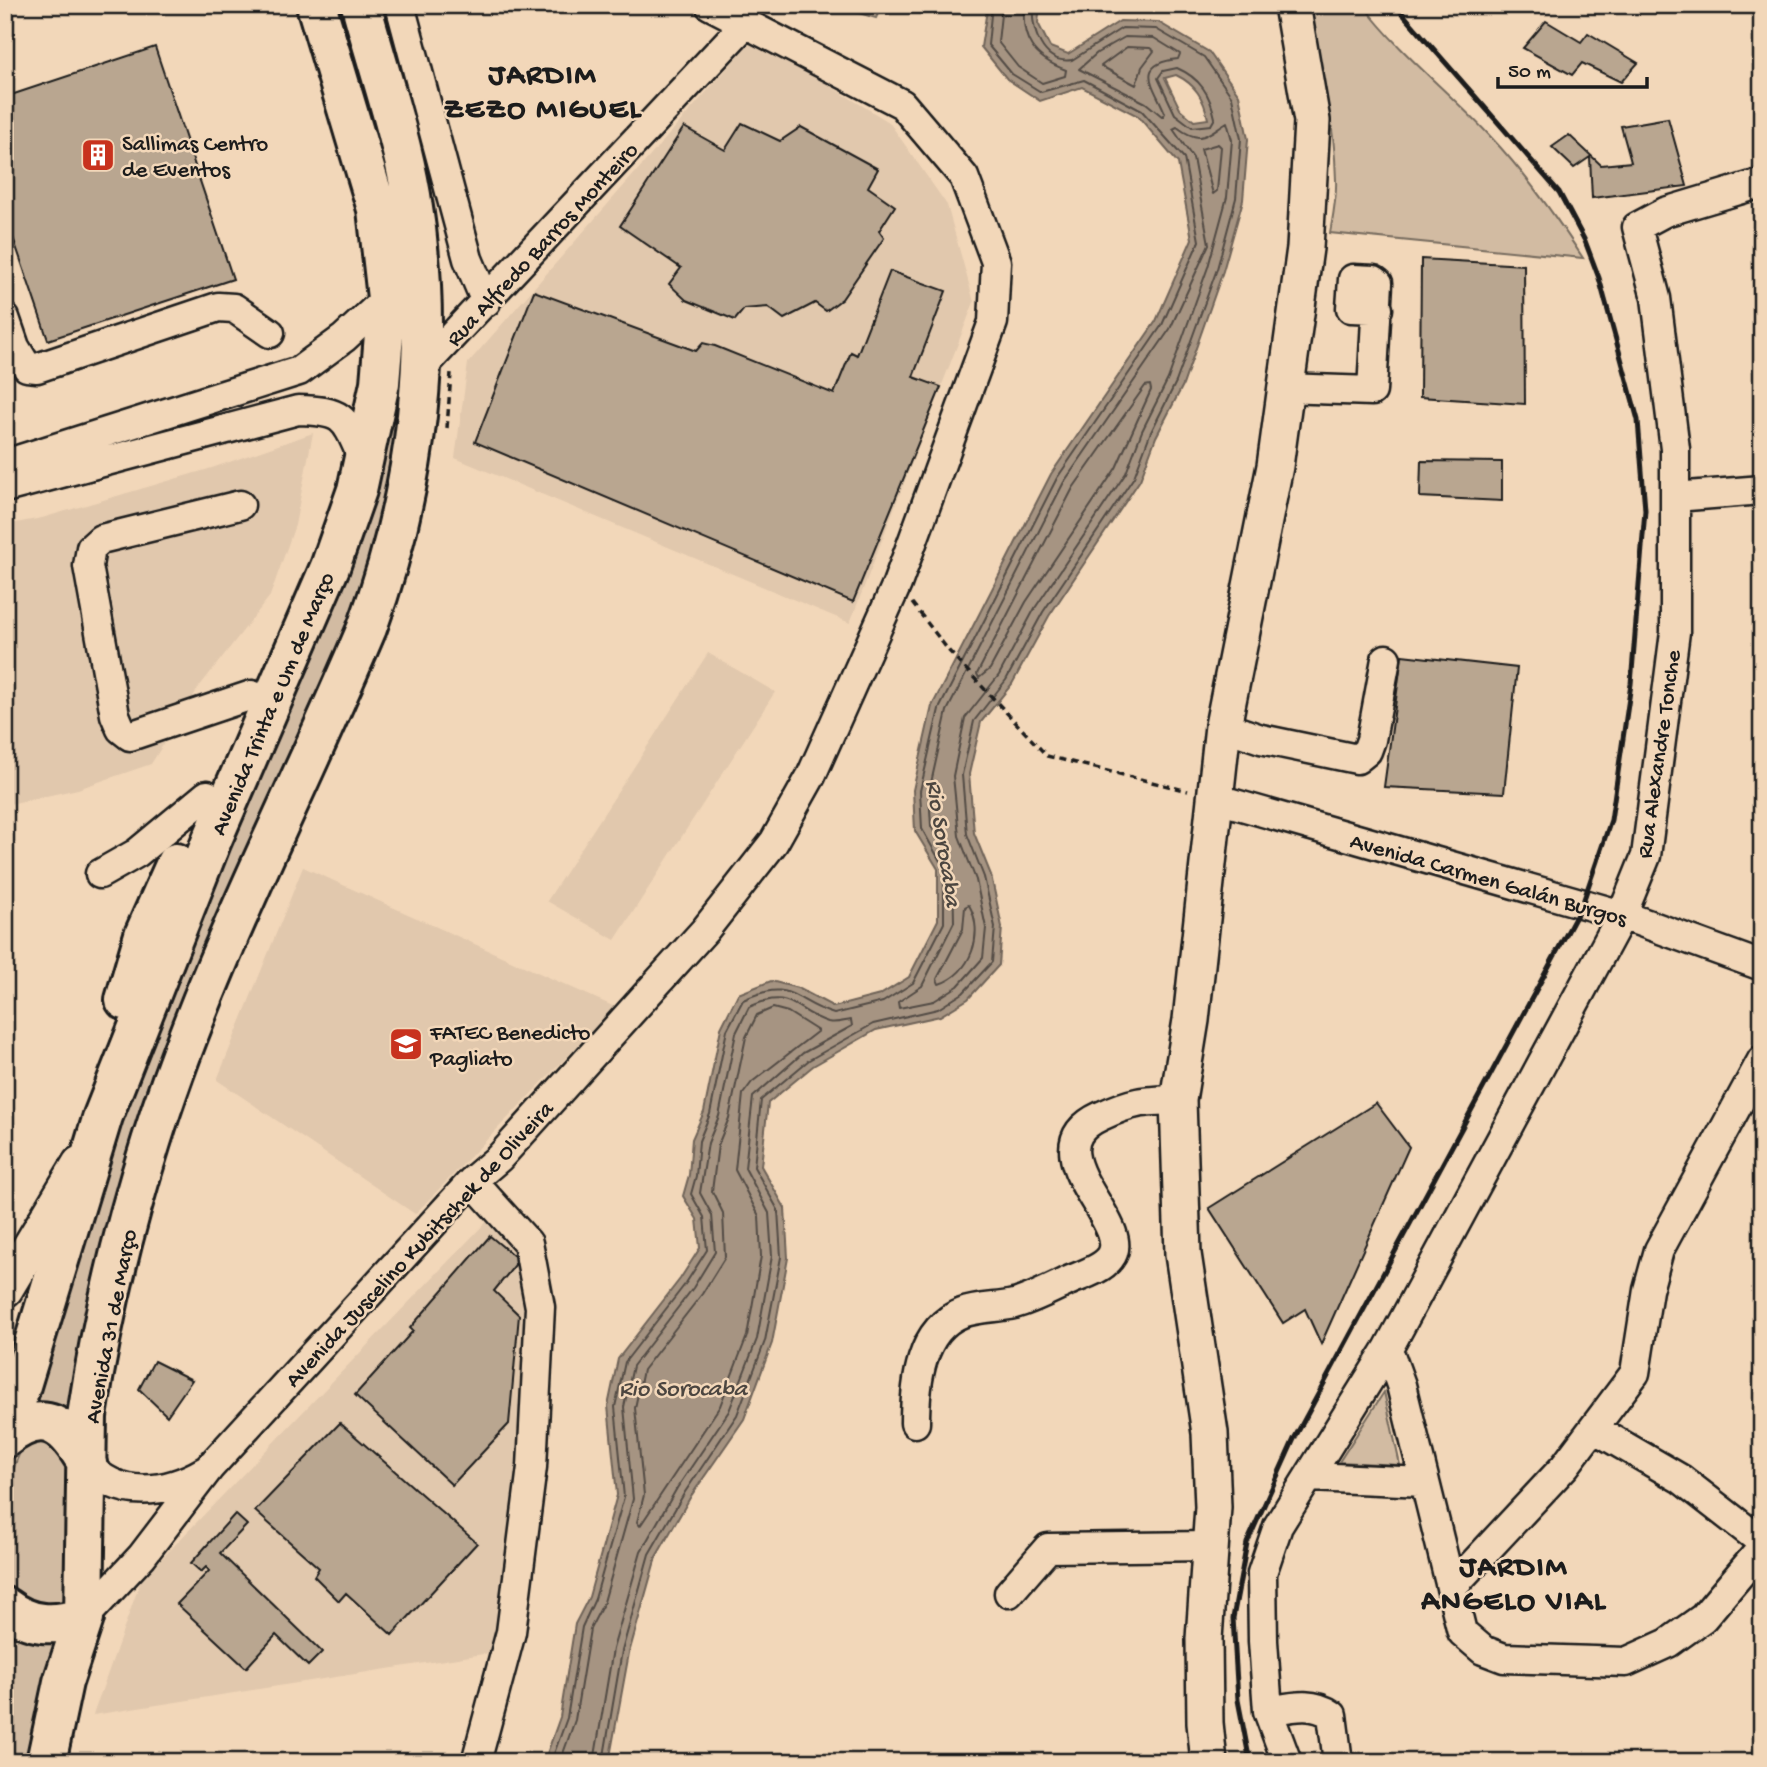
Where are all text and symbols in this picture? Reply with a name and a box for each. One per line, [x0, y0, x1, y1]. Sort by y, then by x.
scale bar [1498, 46, 1646, 90]
district label: JARDIM ZEZO MIGUEL [444, 60, 642, 129]
text: 50 m [1508, 61, 1551, 86]
place label: Sallimas Centro de Eventos [122, 132, 268, 185]
building icon: Sallimas Centro de Eventos [79, 136, 117, 174]
street label: Rua Alfredo Barros Monteiro [442, 138, 645, 353]
street label: Avenida Trinta e Um de Março [206, 569, 342, 840]
street label: Rua Alexandre Tonche [1632, 647, 1689, 860]
water label: Rio Sorocaba [917, 778, 966, 911]
street label: Avenida Carmen Galán Burgos [1346, 829, 1630, 934]
place label: FATEC Benedicto Pagliato [429, 1021, 591, 1074]
school or university icon: FATEC Benedicto Pagliato [387, 1025, 425, 1063]
street label: Avenida Juscelino Kubitschek de Oliveira [281, 1096, 561, 1394]
street label: Avenida 31 de Março [80, 1227, 145, 1426]
water label: Rio Sorocaba [619, 1376, 749, 1405]
district label: JARDIM ANGELO VIAL [1420, 1552, 1607, 1621]

